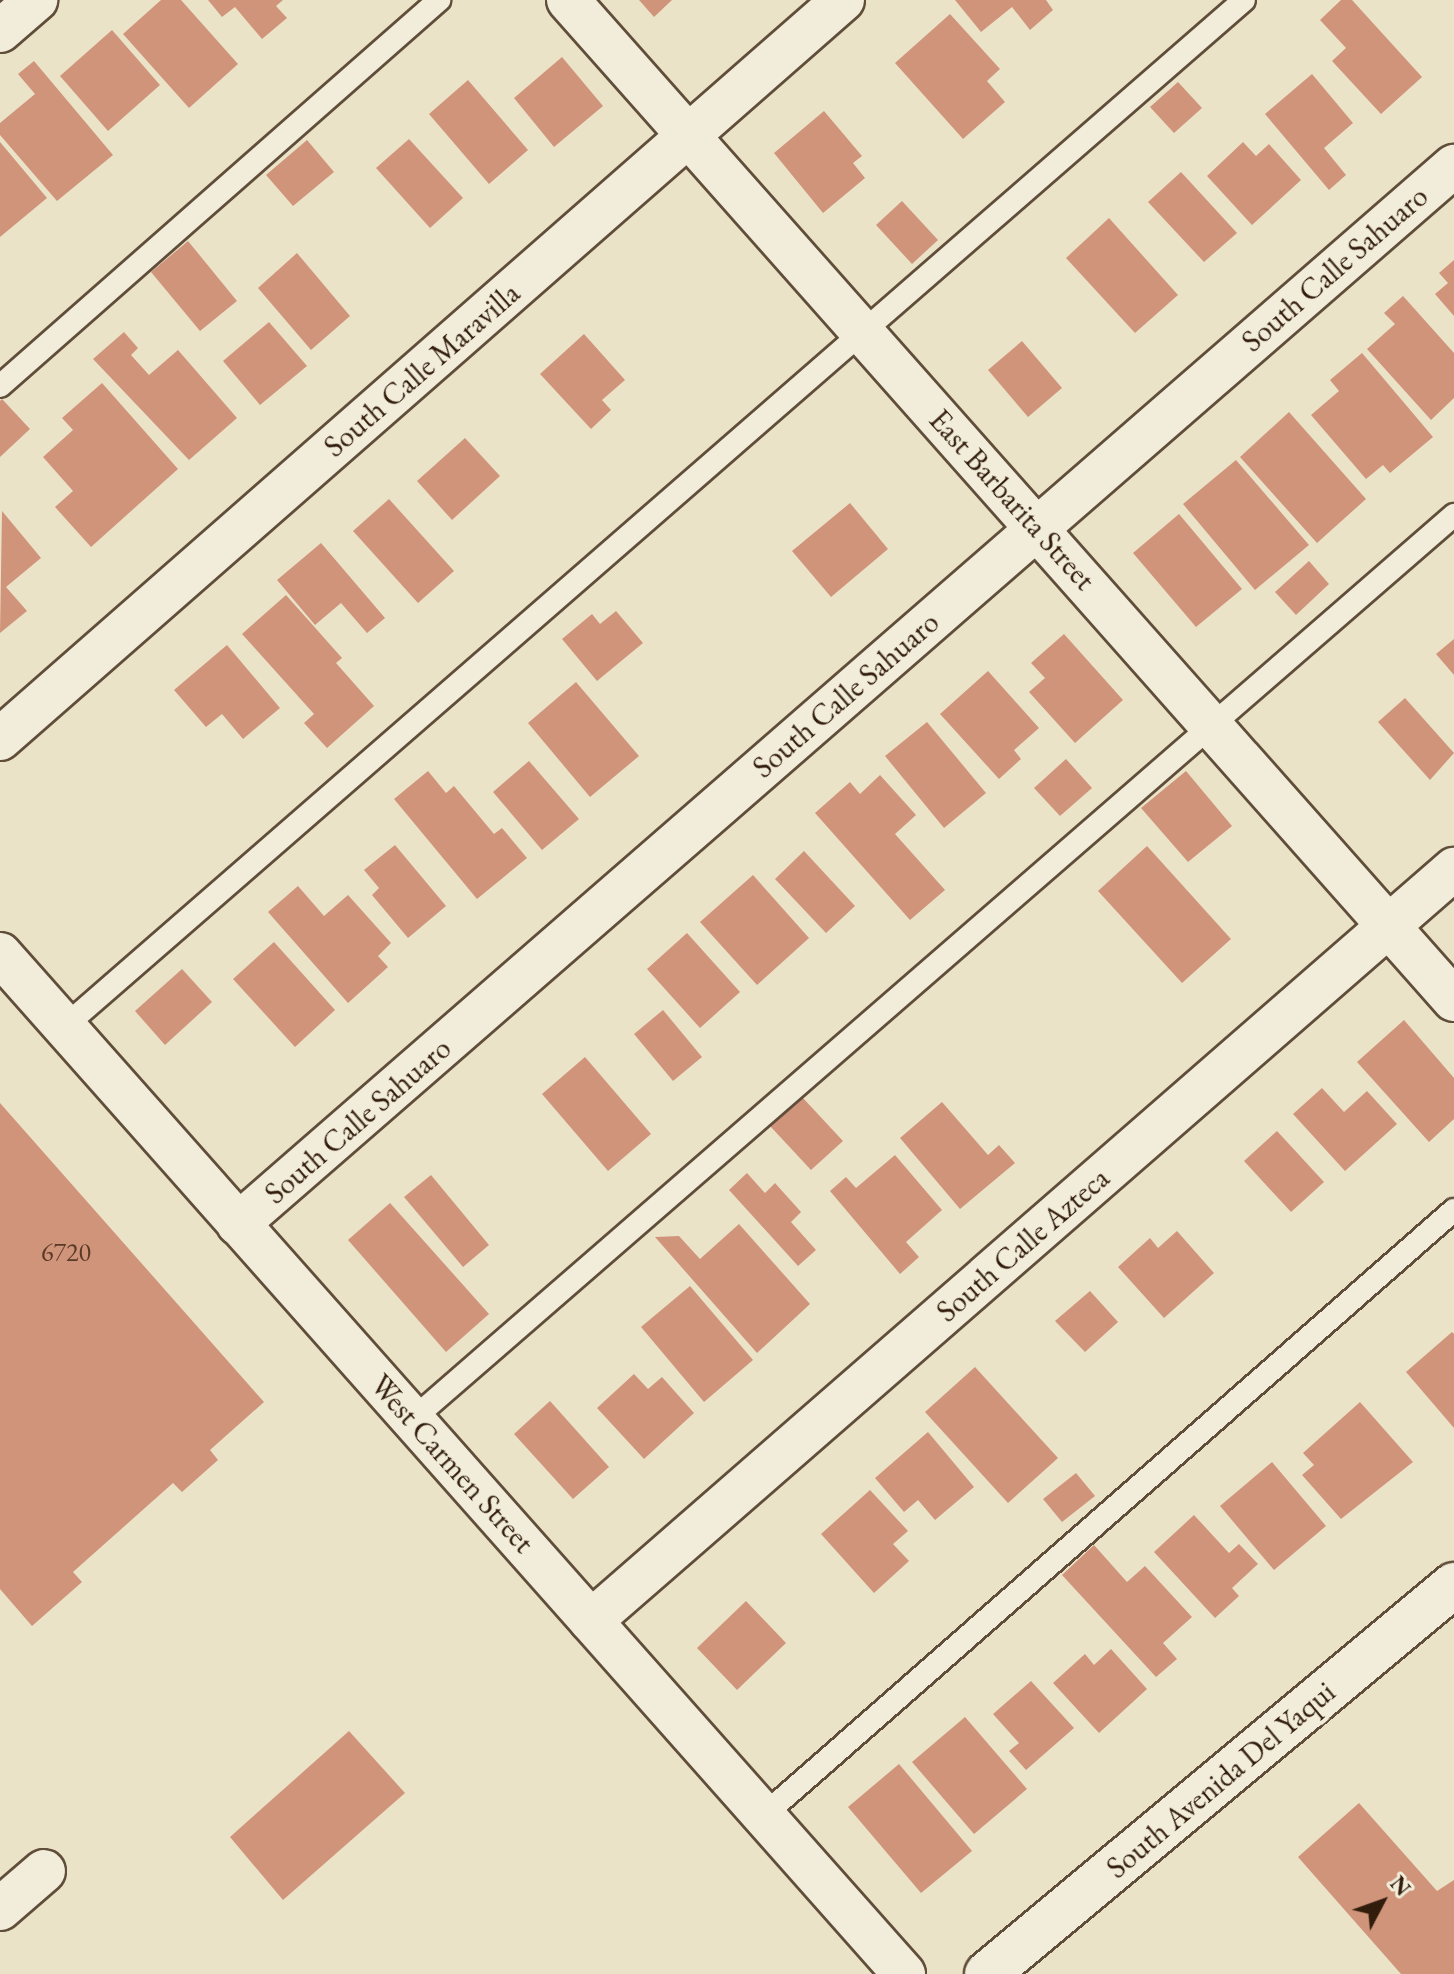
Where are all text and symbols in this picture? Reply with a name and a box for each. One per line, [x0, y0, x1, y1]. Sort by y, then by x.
street label: South Calle Sahuaro [1235, 178, 1435, 360]
street label: South Calle Maravilla [317, 275, 527, 465]
street label: East Barbarita Street [922, 402, 1102, 598]
street label: South Calle Sahuaro [746, 604, 946, 786]
street label: South Calle Sahuaro [258, 1030, 458, 1212]
street label: South Calle Azteca [929, 1160, 1117, 1330]
house number: 6720 [41, 1237, 91, 1269]
street label: West Carmen Street [363, 1367, 541, 1561]
street label: South Avenida Del Yaqui [1099, 1674, 1343, 1886]
north arrow [1342, 1862, 1422, 1942]
text: N [1384, 1870, 1417, 1902]

